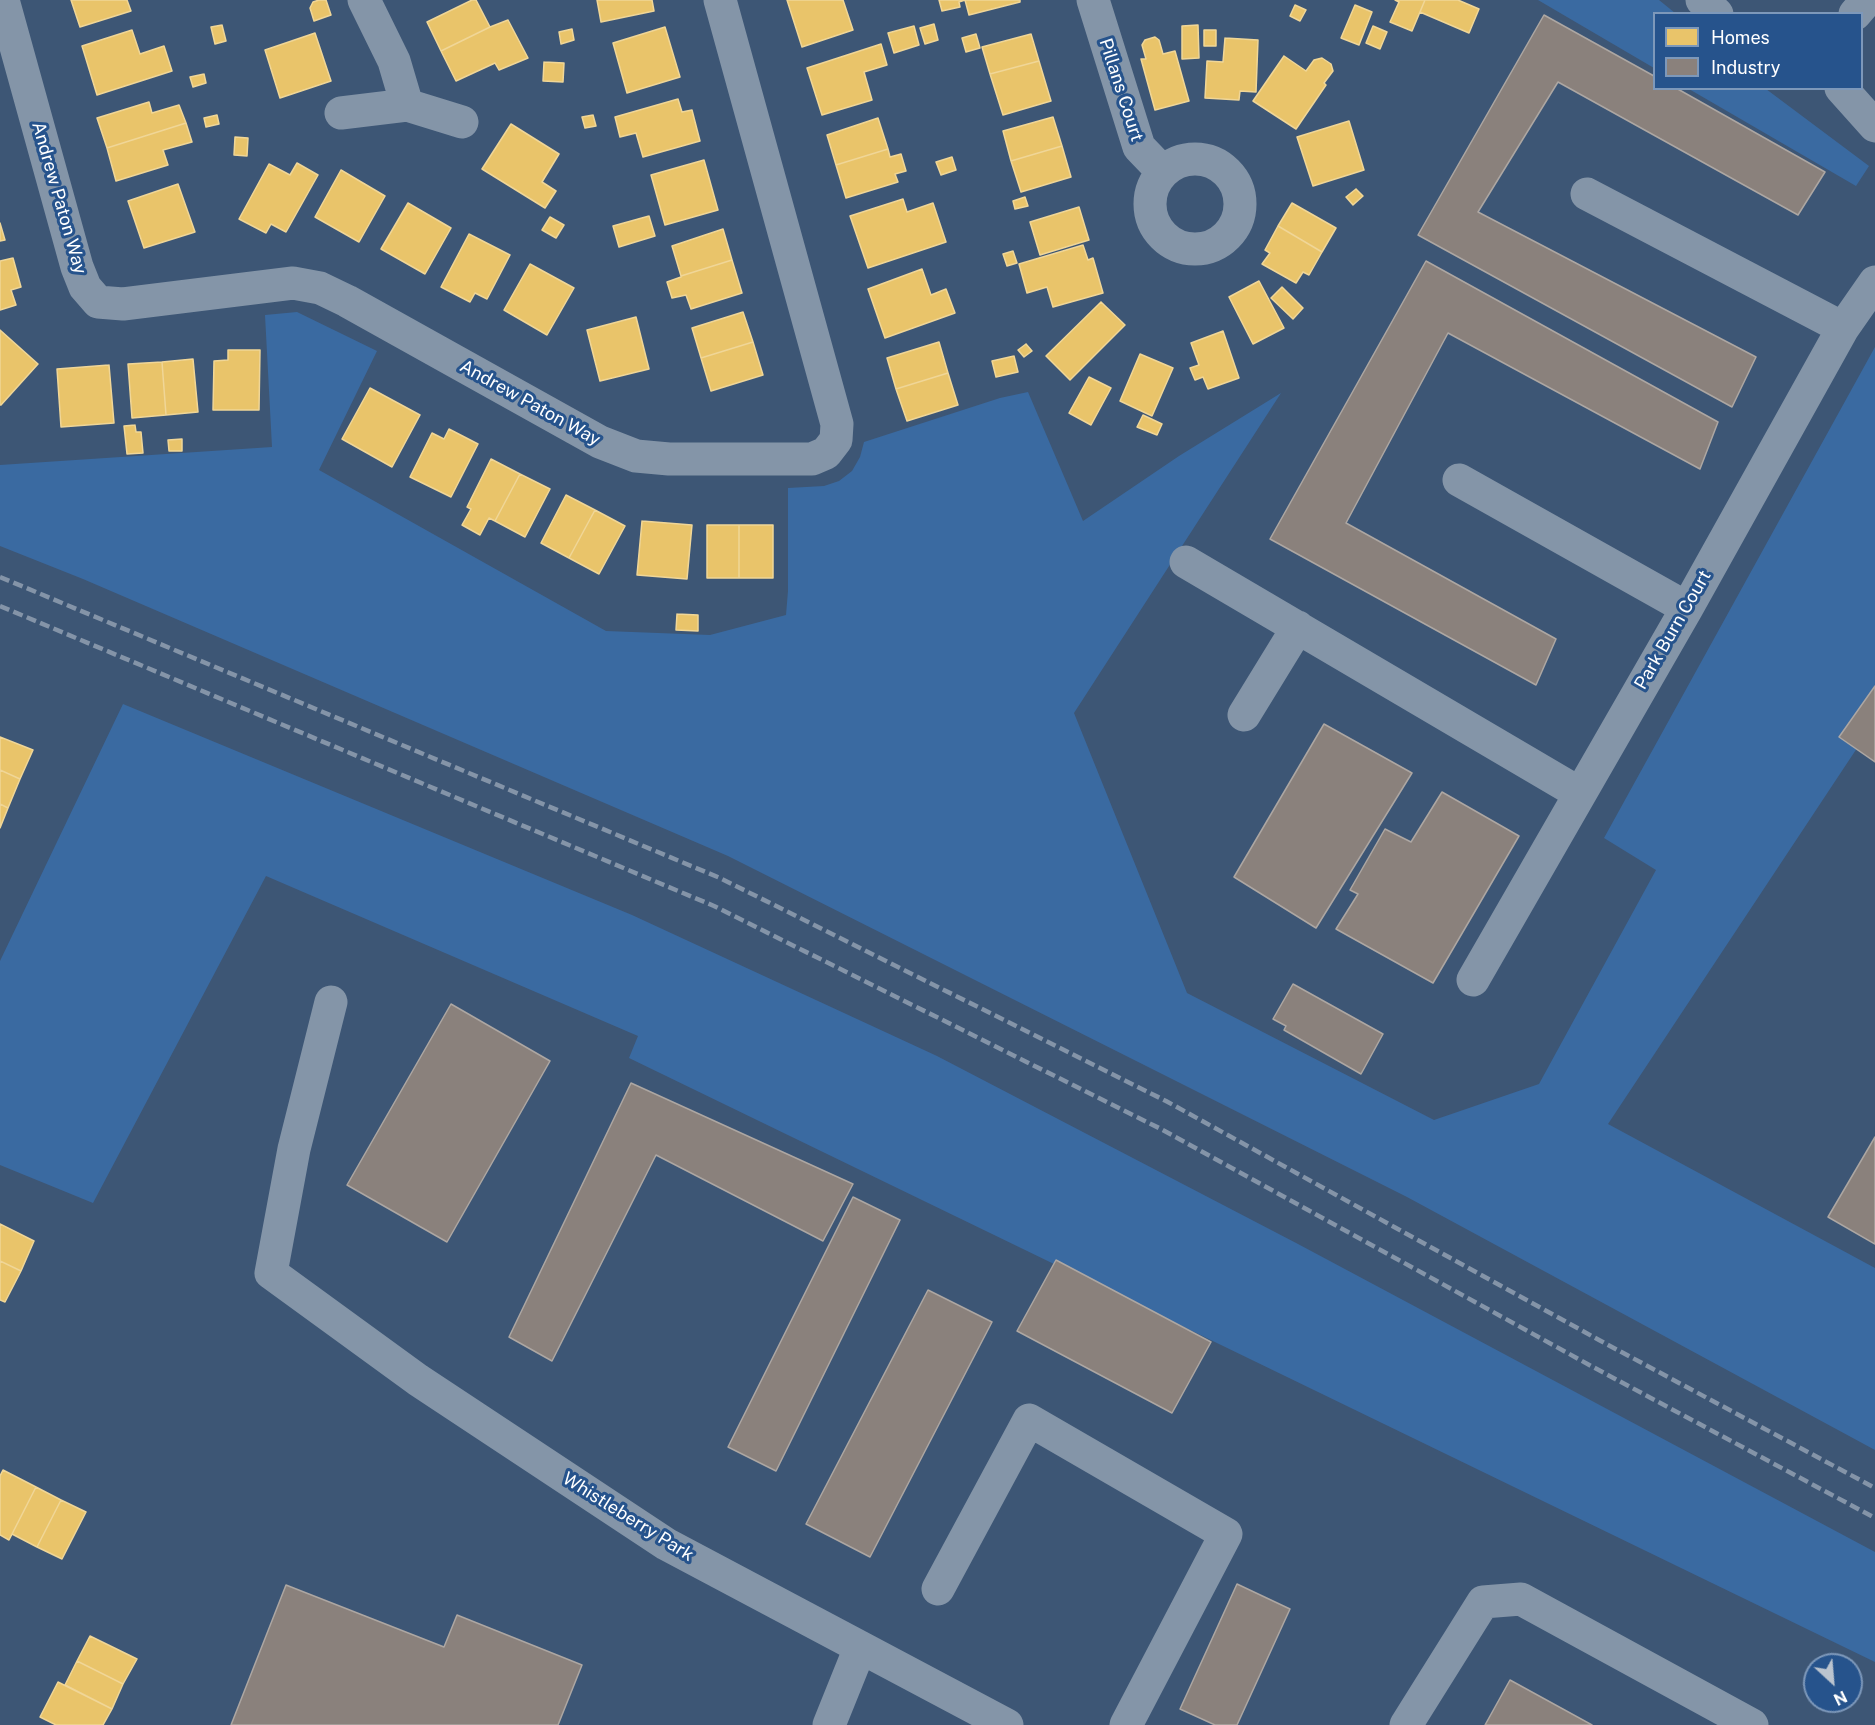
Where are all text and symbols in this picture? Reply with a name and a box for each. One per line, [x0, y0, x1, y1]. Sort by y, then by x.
legend [1653, 12, 1863, 90]
text: Homes [1711, 27, 1770, 48]
street label: Pillans Court [1094, 36, 1148, 144]
text: Industry [1711, 57, 1780, 78]
street label: Andrew Paton Way [27, 119, 91, 277]
street label: Andrew Paton Way [456, 355, 604, 451]
street label: Park Burn Court [1630, 567, 1716, 693]
street label: Whistleberry Park [558, 1468, 698, 1566]
north arrow [1803, 1653, 1863, 1713]
text: N [1830, 1687, 1850, 1709]

